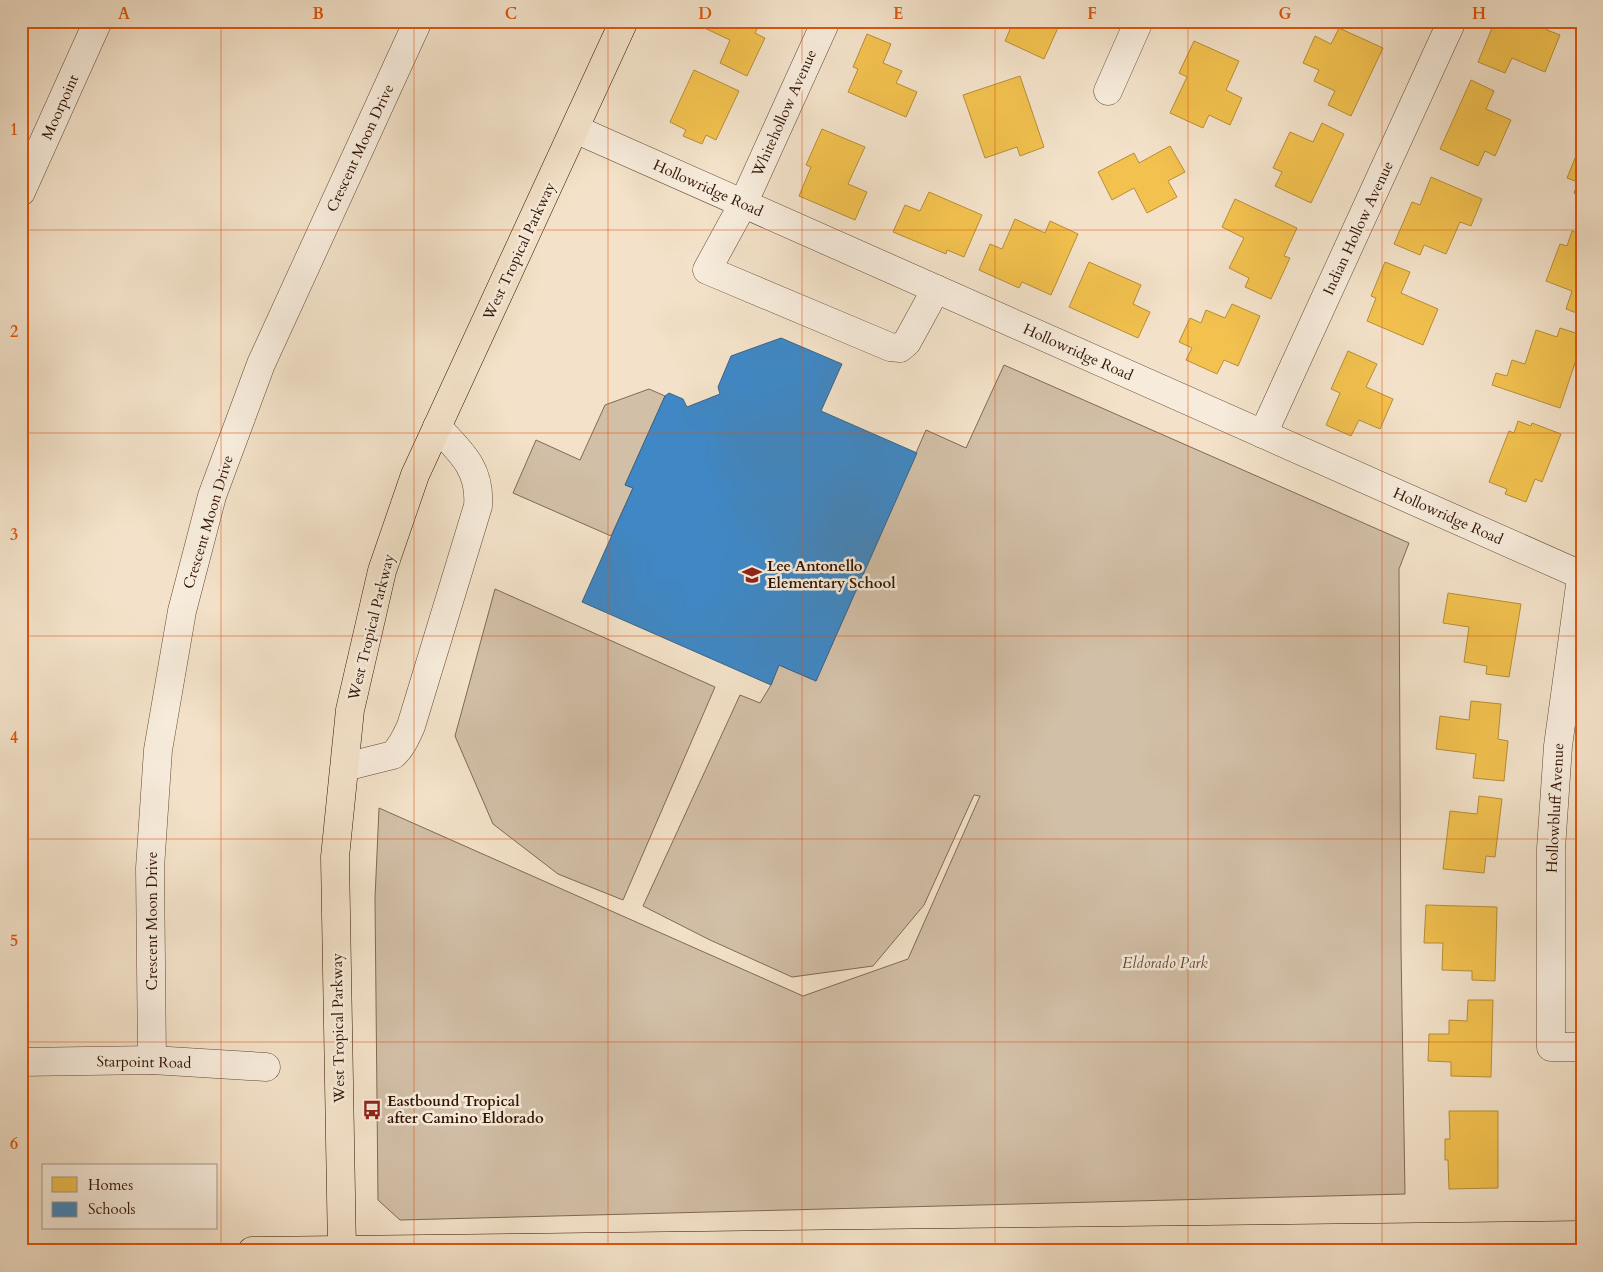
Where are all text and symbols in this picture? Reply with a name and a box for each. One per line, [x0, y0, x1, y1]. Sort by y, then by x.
text: A [118, 3, 130, 25]
text: B [312, 3, 324, 25]
text: C [505, 3, 517, 25]
text: D [698, 3, 712, 25]
text: E [893, 3, 903, 25]
text: F [1087, 3, 1097, 25]
text: G [1278, 3, 1292, 25]
text: H [1472, 3, 1486, 25]
street label: Whitehollow Avenue [747, 46, 821, 181]
street label: Moorpoint [37, 71, 83, 143]
street label: Crescent Moon Drive [322, 81, 398, 215]
text: 1 [10, 119, 18, 141]
street label: Hollowridge Road [650, 155, 766, 221]
street label: Indian Hollow Avenue [1318, 157, 1398, 298]
street label: West Tropical Parkway [478, 179, 560, 324]
street label: Hollowridge Road [1020, 319, 1136, 385]
text: 2 [10, 321, 18, 343]
street label: Crescent Moon Drive [178, 452, 238, 591]
street label: Hollowridge Road [1390, 483, 1506, 549]
text: 3 [10, 524, 18, 546]
street label: West Tropical Parkway [343, 552, 399, 703]
place label: Lee Antonello Elementary School [767, 556, 896, 593]
school or university icon: Lee Antonello Elementary School [741, 564, 763, 586]
text: 4 [10, 727, 18, 749]
street label: Hollowbluff Avenue [1542, 742, 1568, 874]
street label: Crescent Moon Drive [142, 851, 162, 990]
text: 5 [10, 930, 18, 952]
street label: West Tropical Parkway [327, 953, 349, 1104]
park label: Eldorado Park [1122, 953, 1208, 973]
street label: Starpoint Road [96, 1051, 192, 1073]
place label: Eastbound Tropical after Camino Eldorado [387, 1091, 544, 1128]
bus stop icon: Eastbound Tropical after Camino Eldorado [361, 1099, 383, 1121]
text: 6 [10, 1133, 18, 1155]
legend [42, 1164, 218, 1230]
text: Homes [88, 1175, 133, 1195]
text: Schools [88, 1199, 136, 1219]

